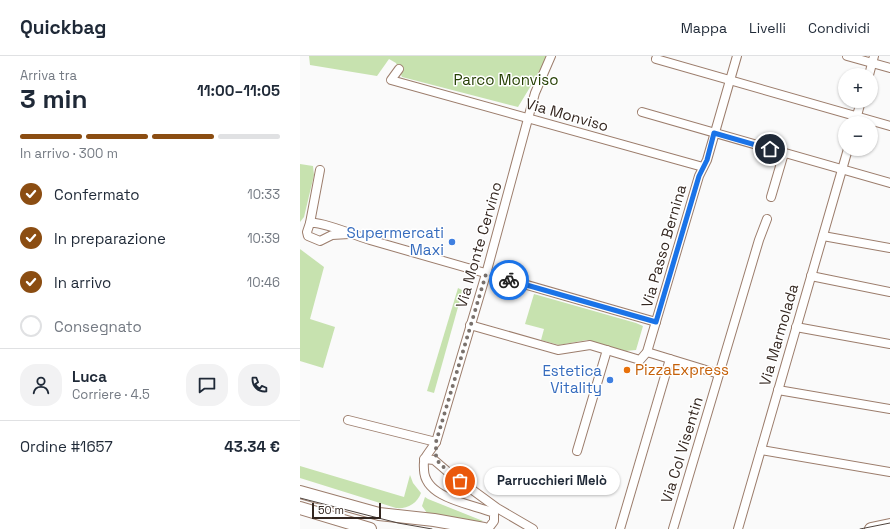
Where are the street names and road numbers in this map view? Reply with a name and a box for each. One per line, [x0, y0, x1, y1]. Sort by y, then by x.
street label: Via Monviso [523, 94, 611, 135]
street label: Via Monte Cervino [451, 180, 506, 310]
street label: Via Passo Bernina [637, 182, 690, 309]
street label: Via Marmolada [755, 281, 802, 388]
street label: Via Col Visentin [656, 394, 707, 505]

